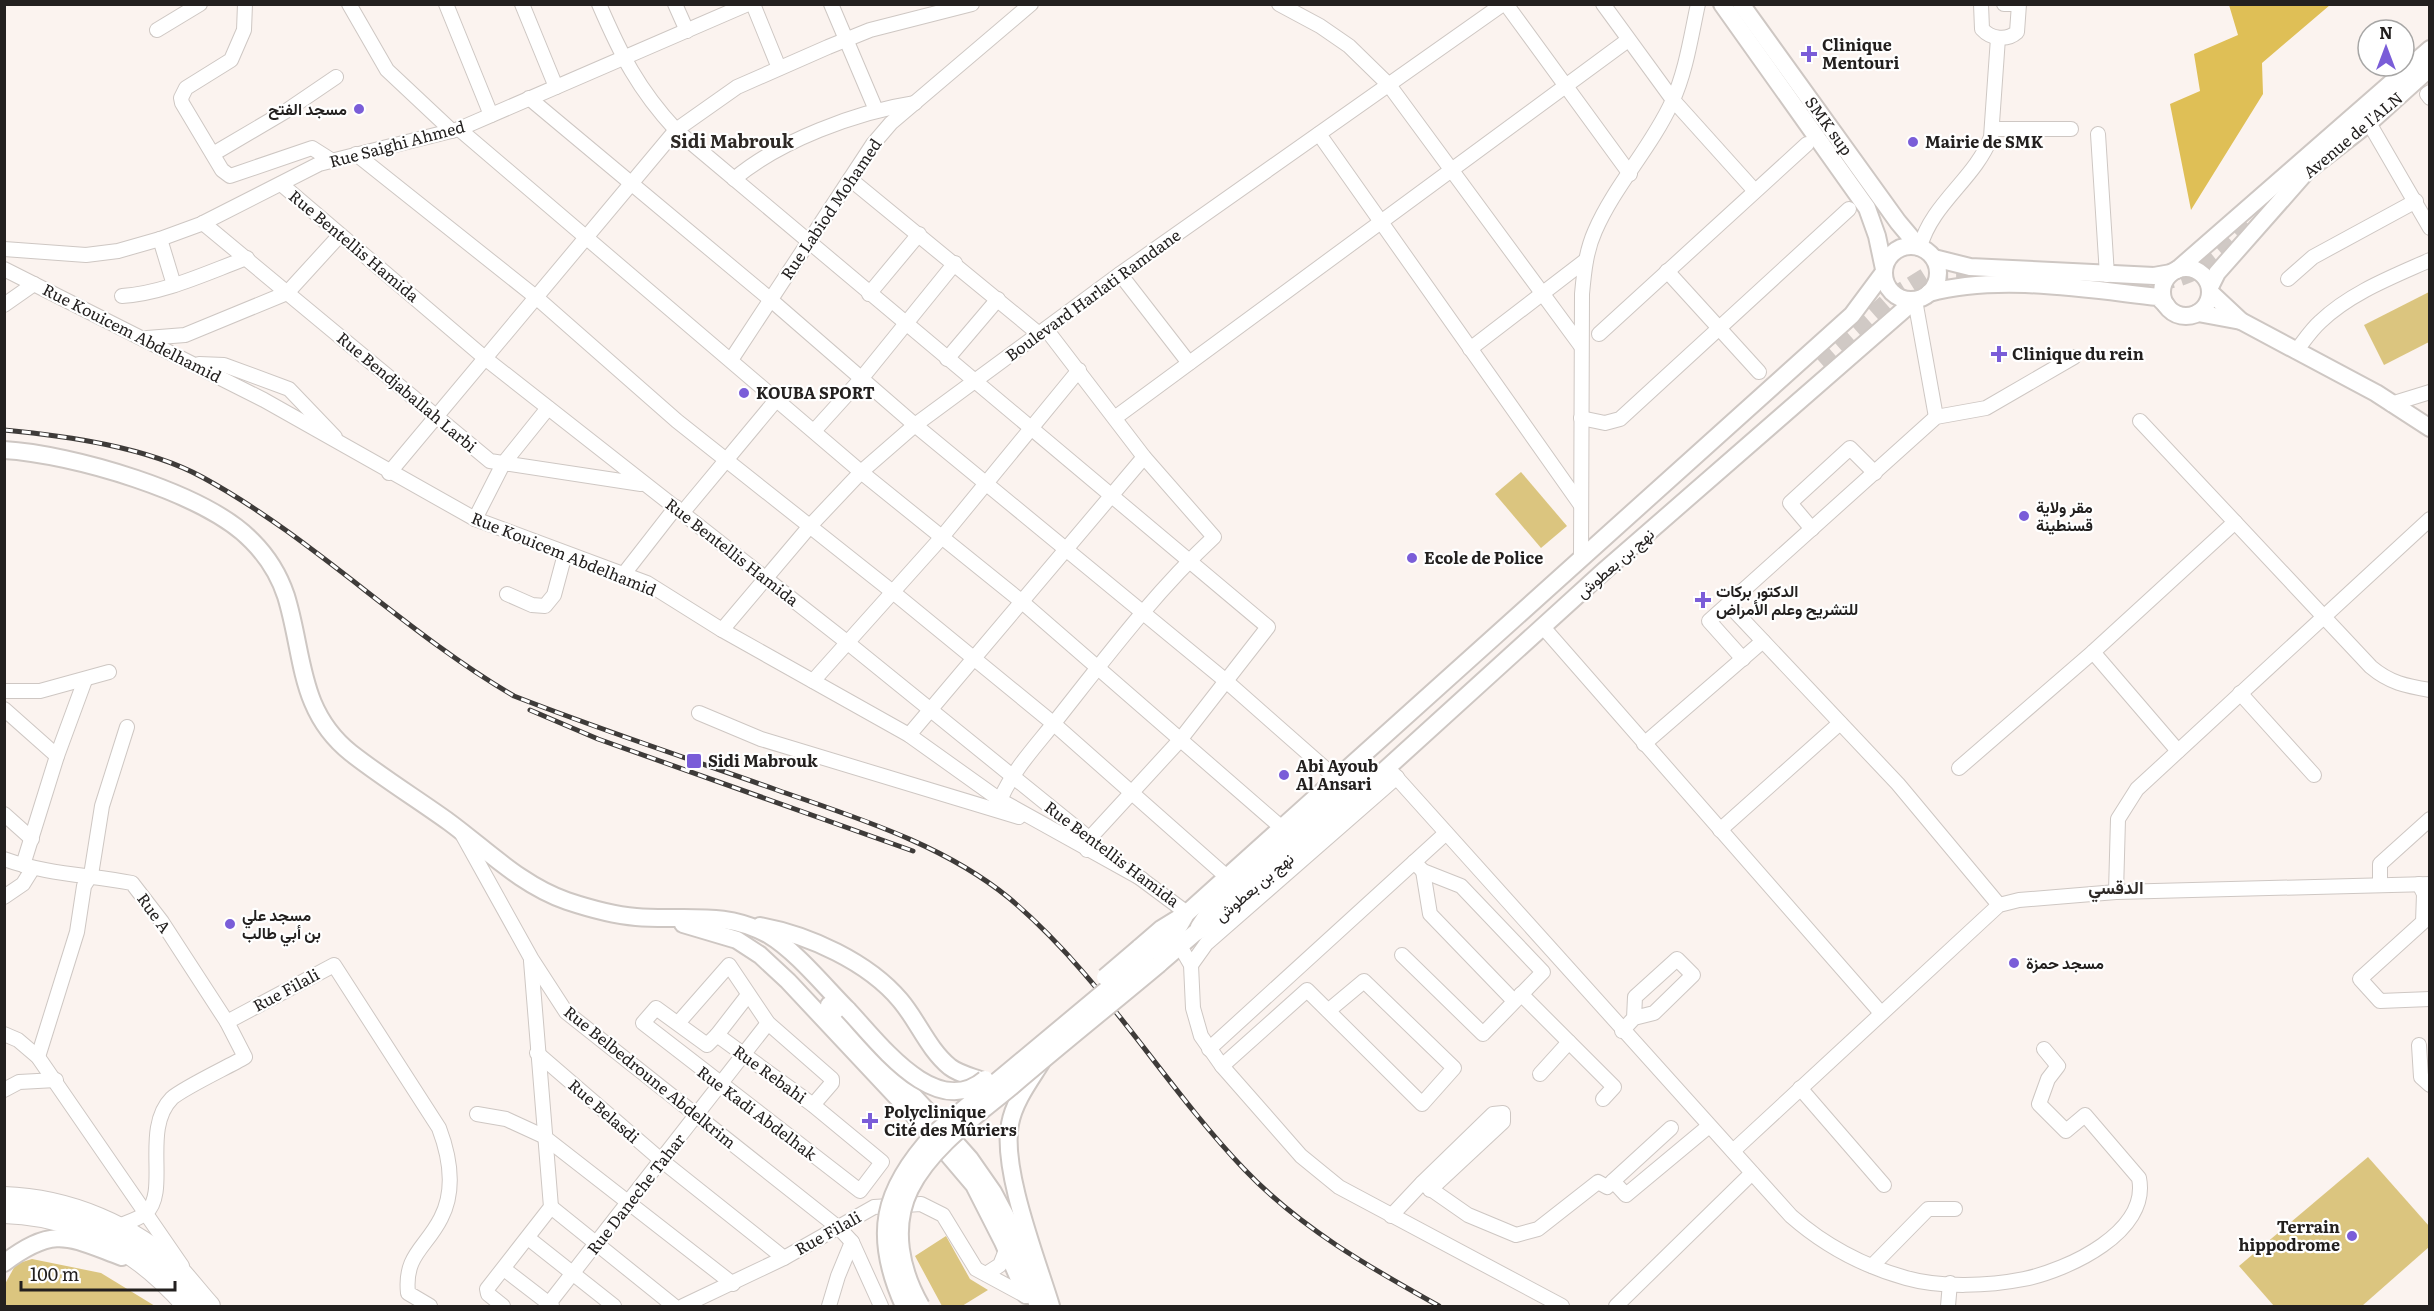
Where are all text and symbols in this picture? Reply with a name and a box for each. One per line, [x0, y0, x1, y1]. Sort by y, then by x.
north arrow [2356, 18, 2416, 78]
text: N [2379, 20, 2393, 44]
place label: Clinique Mentouri [1822, 32, 1899, 74]
marker: Clinique Mentouri [1800, 45, 1818, 63]
street label: Avenue de l'ALN [2297, 85, 2407, 183]
street label: SMK sup [1800, 91, 1860, 160]
place label: مسجد الفتح [268, 96, 347, 121]
marker: مسجد الفتح [352, 102, 366, 116]
street label: Rue Saighi Ahmed [326, 113, 467, 173]
district label: Sidi Mabrouk [670, 127, 795, 154]
place label: Mairie de SMK [1925, 129, 2044, 153]
street label: Rue Labiod Mohamed [774, 133, 887, 284]
marker: Mairie de SMK [1906, 135, 1920, 149]
street label: Rue Bentellis Hamida [284, 184, 425, 307]
street label: Boulevard Harlati Ramdane [1000, 222, 1185, 366]
street label: Rue Kouicem Abdelhamid [39, 277, 226, 388]
street label: Rue Bendjaballah Larbi [332, 325, 483, 457]
place label: Clinique du rein [2012, 341, 2144, 365]
marker: Clinique du rein [1990, 345, 2008, 363]
place label: KOUBA SPORT [756, 380, 875, 404]
marker: KOUBA SPORT [737, 386, 751, 400]
street label: Rue Bentellis Hamida [661, 491, 805, 611]
place label: مقر ولاية قسنطينة [2036, 494, 2093, 536]
street label: Rue Kouicem Abdelhamid [468, 505, 661, 601]
marker: مقر ولاية قسنطينة [2017, 509, 2031, 523]
street label: نهج بن بعطوش [1570, 521, 1659, 604]
place label: Ecole de Police [1424, 545, 1543, 569]
marker: Ecole de Police [1405, 551, 1419, 565]
place label: الدكتور بركات للتشريح وعلم الأمراض [1716, 578, 1858, 621]
marker: الدكتور بركات للتشريح وعلم الأمراض [1694, 591, 1712, 609]
place label: Sidi Mabrouk [708, 748, 818, 772]
marker: Sidi Mabrouk [685, 752, 703, 770]
place label: Abi Ayoub Al Ansari [1296, 753, 1378, 795]
marker: Abi Ayoub Al Ansari [1277, 768, 1291, 782]
street label: Rue Bentellis Hamida [1040, 794, 1185, 912]
street label: نهج بن بعطوش [1209, 846, 1299, 927]
district label: الدقسي [2088, 873, 2144, 903]
street label: Rue A [132, 887, 178, 938]
place label: مسجد علي بن أبي طالب [242, 902, 321, 947]
marker: مسجد علي بن أبي طالب [223, 917, 237, 931]
place label: مسجد حمزة [2026, 950, 2104, 974]
marker: مسجد حمزة [2007, 956, 2021, 970]
street label: Rue Filali [248, 962, 323, 1017]
street label: Rue Belbedroune Abdelkrim [559, 999, 742, 1154]
street label: Rue Rebahi [729, 1038, 812, 1108]
street label: Rue Kadi Abdelhak [693, 1059, 823, 1165]
street label: Rue Belasdi [564, 1073, 645, 1148]
place label: Polyclinique Cité des Mûriers [884, 1099, 1017, 1141]
marker: Polyclinique Cité des Mûriers [861, 1112, 879, 1130]
street label: Rue Daneche Tahar [580, 1127, 690, 1259]
street label: Rue Filali [790, 1204, 865, 1260]
place label: Terrain hippodrome [2238, 1214, 2340, 1256]
marker: Terrain hippodrome [2345, 1229, 2359, 1243]
scale bar [21, 1254, 176, 1292]
text: 100 m [30, 1260, 79, 1287]

